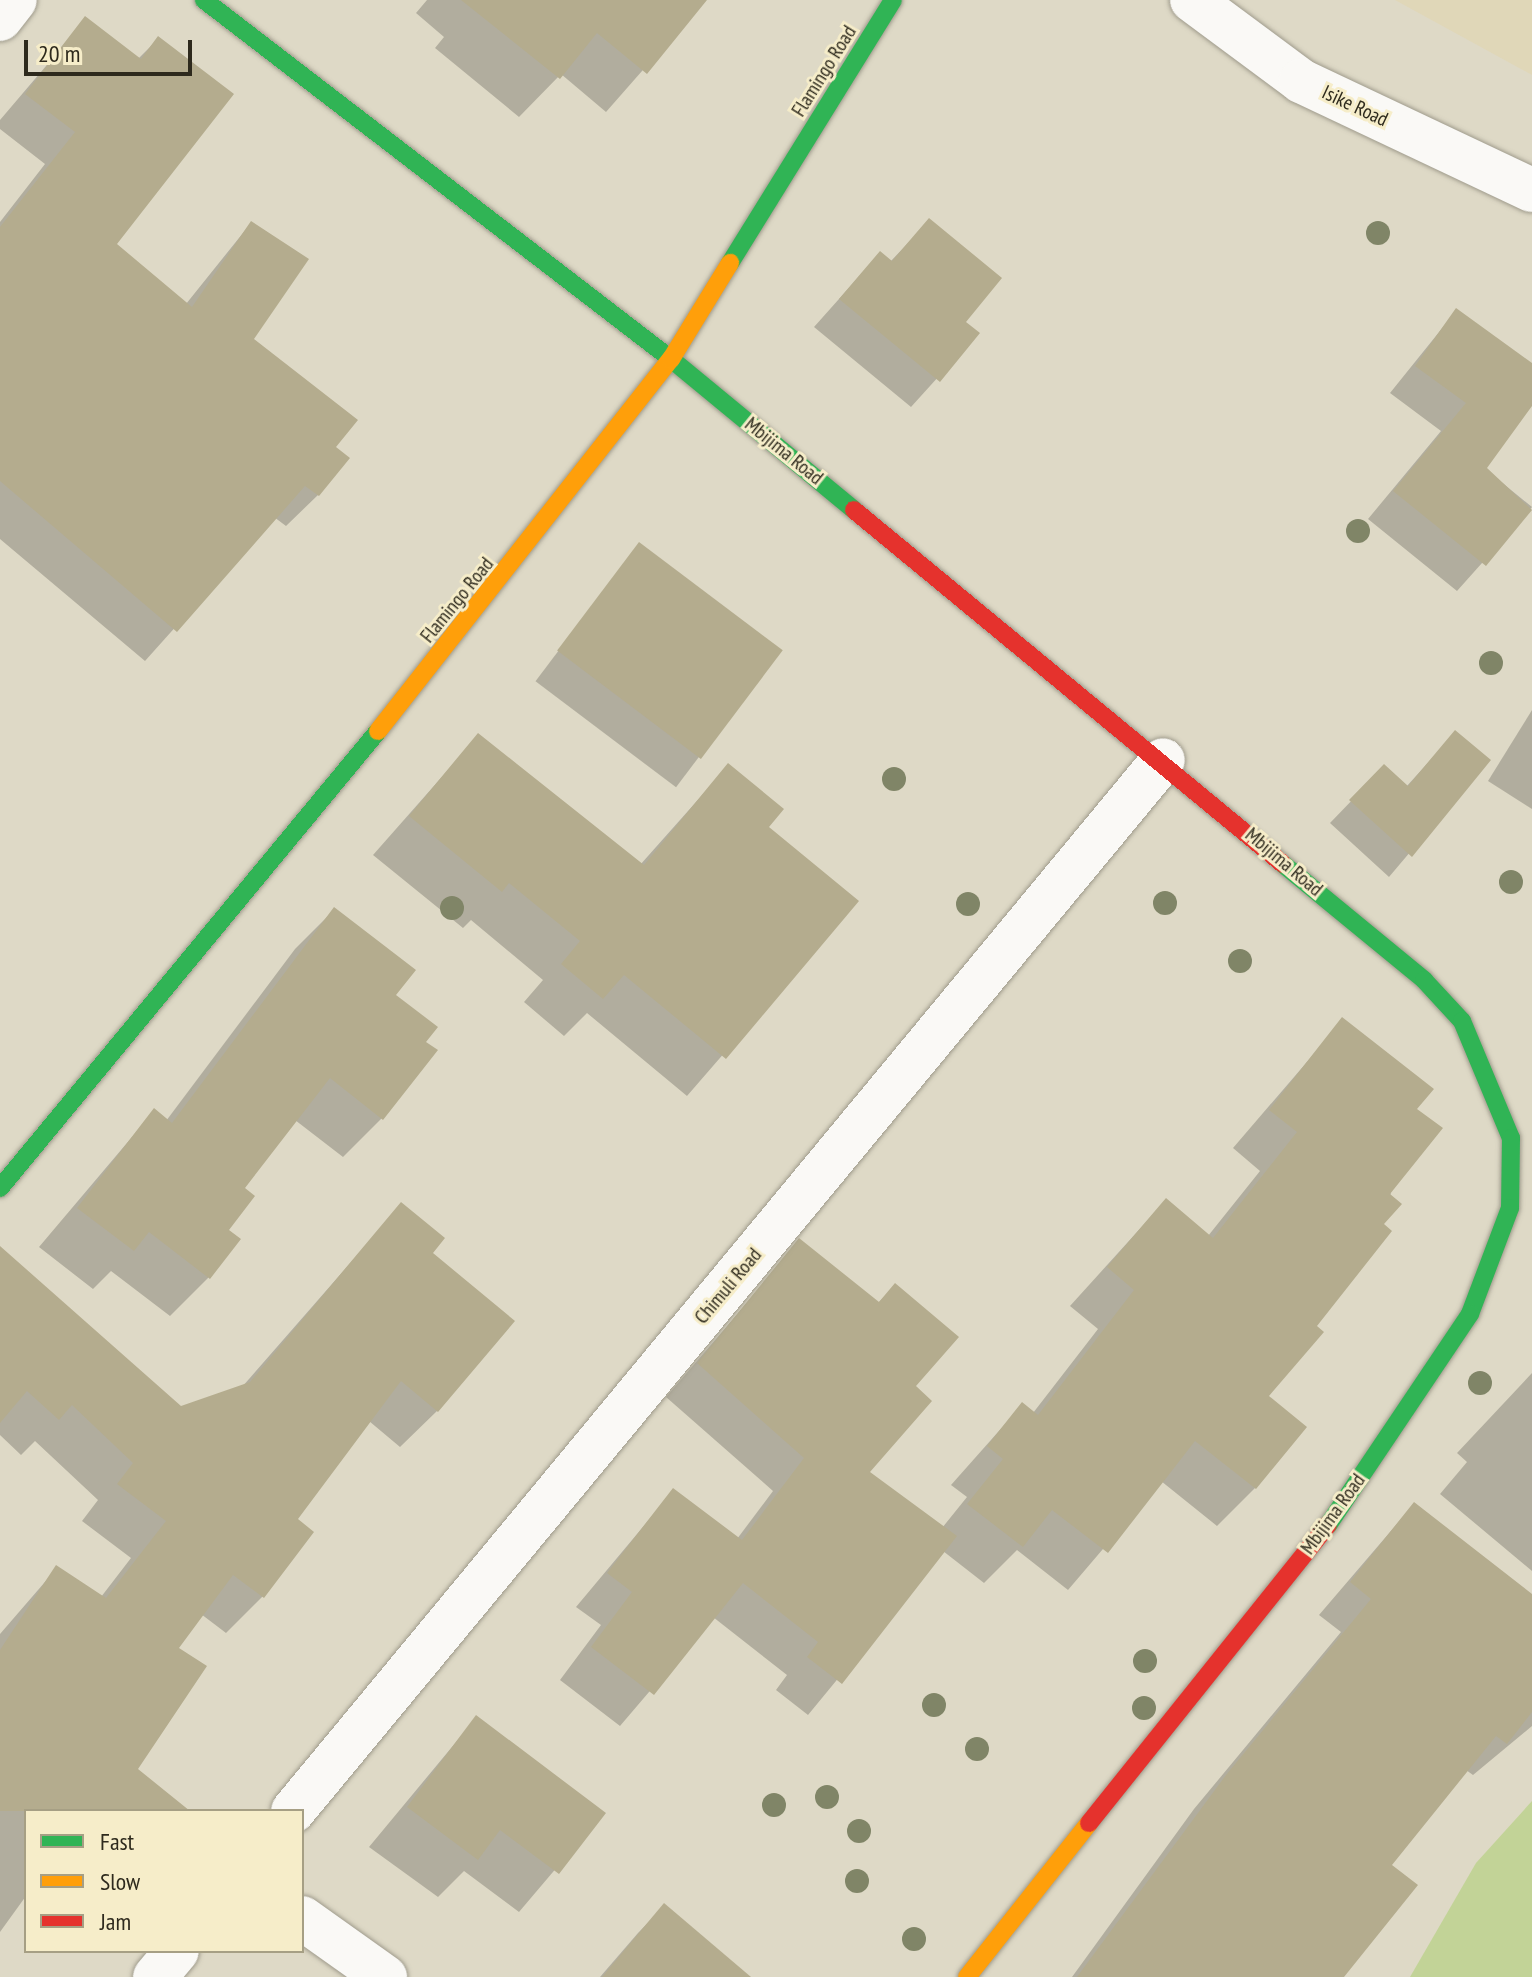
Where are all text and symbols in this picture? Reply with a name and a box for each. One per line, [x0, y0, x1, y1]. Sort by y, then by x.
street label: Flamingo Road [787, 21, 861, 121]
scale bar [28, 24, 196, 74]
text: 20 m [38, 38, 80, 69]
street label: Isike Road [1318, 80, 1392, 132]
street label: Mbijima Road [740, 412, 828, 490]
street label: Flamingo Road [415, 553, 499, 647]
street label: Mbijima Road [1240, 823, 1328, 901]
street label: Chimuli Road [689, 1243, 767, 1329]
street label: Mbijima Road [1296, 1469, 1370, 1559]
legend [24, 1809, 304, 1953]
text: Fast [100, 1826, 134, 1857]
text: Slow [100, 1866, 140, 1897]
text: Jam [100, 1906, 131, 1937]

